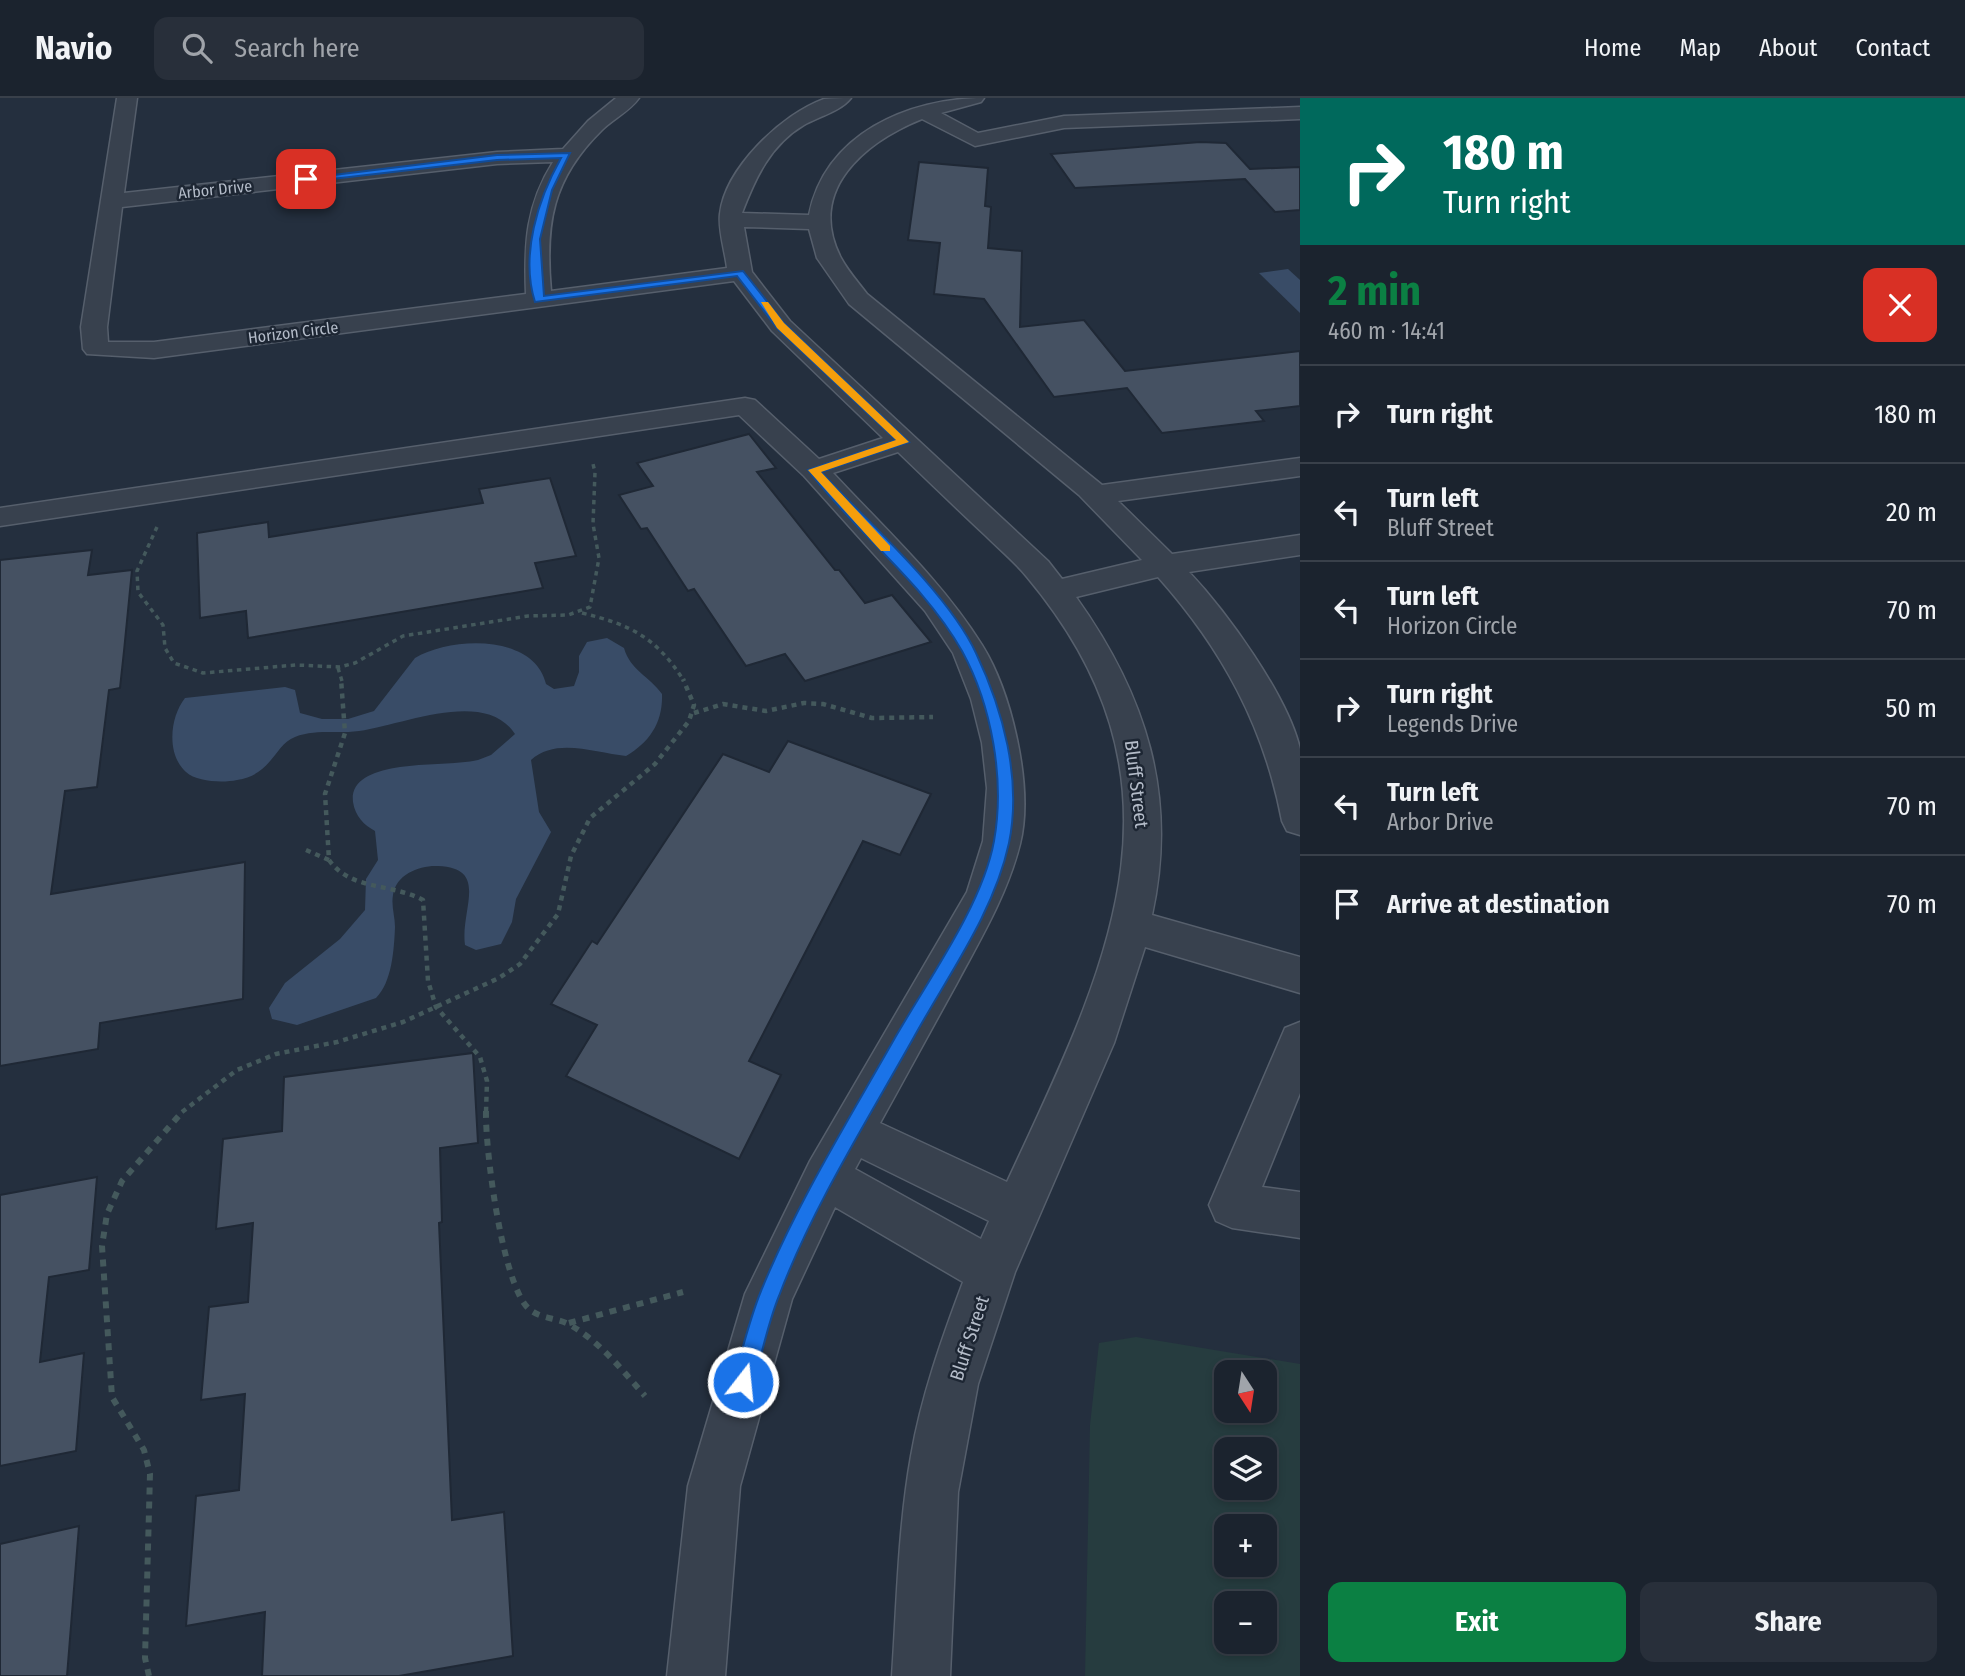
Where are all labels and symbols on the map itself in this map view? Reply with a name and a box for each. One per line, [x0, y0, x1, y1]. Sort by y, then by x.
pin [276, 149, 336, 209]
street label: Arbor Drive [177, 176, 253, 203]
street label: Horizon Circle [247, 318, 339, 347]
street label: Bluff Street [1120, 739, 1153, 830]
street label: Bluff Street [945, 1292, 994, 1384]
position arrow [706, 1345, 780, 1419]
north arrow [1214, 1360, 1278, 1423]

